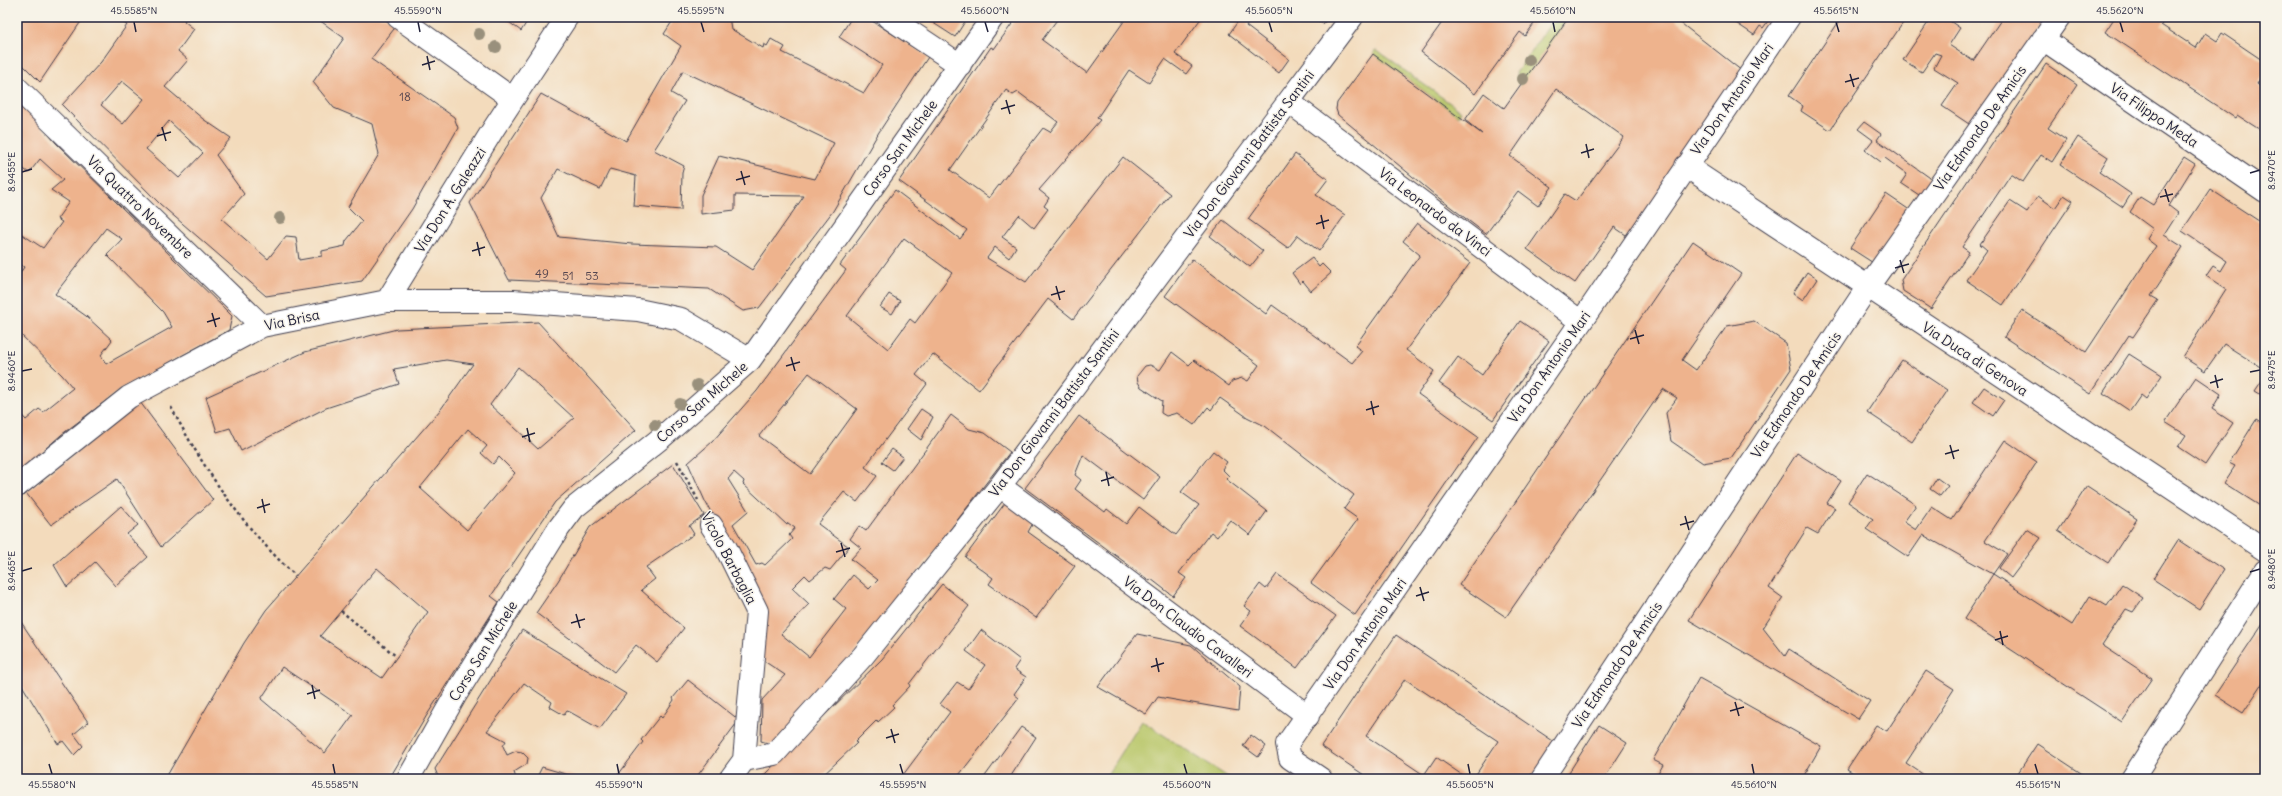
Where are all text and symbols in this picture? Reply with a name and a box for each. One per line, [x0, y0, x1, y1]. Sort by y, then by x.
text: 45.5585°N [111, 4, 157, 17]
text: 45.5590°N [394, 4, 442, 17]
text: 45.5595°N [678, 4, 724, 17]
text: 45.5600°N [961, 4, 1009, 17]
text: 45.5605°N [1245, 4, 1293, 17]
text: 45.5610°N [1530, 4, 1576, 17]
text: 45.5615°N [1813, 4, 1859, 17]
text: 45.5620°N [2096, 4, 2144, 17]
street label: Via Don Antonio Mari [1687, 40, 1777, 158]
street label: Via Edmondo De Amicis [1930, 62, 2030, 194]
street label: Via Don Giovanni Battista Santini [1180, 66, 1318, 242]
street label: Via Filippo Meda [2106, 79, 2202, 151]
house number: 18 [399, 89, 411, 104]
street label: Corso San Michele [859, 96, 941, 200]
street label: Via Don A. Galeazzi [410, 144, 490, 256]
text: 8.9470°E [2265, 150, 2278, 190]
text: 8.9455°E [5, 152, 18, 192]
street label: Via Quattro Novembre [83, 152, 197, 262]
street label: Via Leonardo da Vinci [1375, 164, 1495, 260]
house number: 49 [535, 266, 549, 281]
house number: 51 [562, 268, 574, 283]
house number: 53 [585, 268, 599, 283]
street label: Via Brisa [263, 305, 321, 335]
street label: Via Don Antonio Mari [1504, 308, 1594, 426]
street label: Via Duca di Genova [1919, 318, 2031, 400]
street label: Via Don Giovanni Battista Santini [985, 325, 1123, 501]
street label: Via Edmondo De Amicis [1747, 328, 1845, 462]
text: 8.9460°E [5, 350, 18, 391]
text: 8.9475°E [2265, 350, 2278, 390]
street label: Corso San Michele [653, 357, 751, 447]
street label: Vicolo Barbaglia [697, 509, 761, 607]
text: 8.9480°E [2265, 548, 2278, 589]
text: 8.9465°E [5, 551, 18, 591]
street label: Via Don Claudio Cavalleri [1120, 572, 1256, 682]
street label: Via Don Antonio Mari [1320, 575, 1410, 693]
street label: Corso San Michele [445, 597, 521, 705]
street label: Via Edmondo De Amicis [1568, 598, 1666, 732]
text: 45.5580°N [28, 778, 76, 791]
text: 45.5585°N [312, 778, 358, 791]
text: 45.5590°N [595, 778, 643, 791]
text: 45.5595°N [880, 778, 926, 791]
text: 45.5600°N [1163, 778, 1211, 791]
text: 45.5605°N [1446, 778, 1494, 791]
text: 45.5610°N [1731, 778, 1777, 791]
text: 45.5615°N [2015, 778, 2061, 791]

